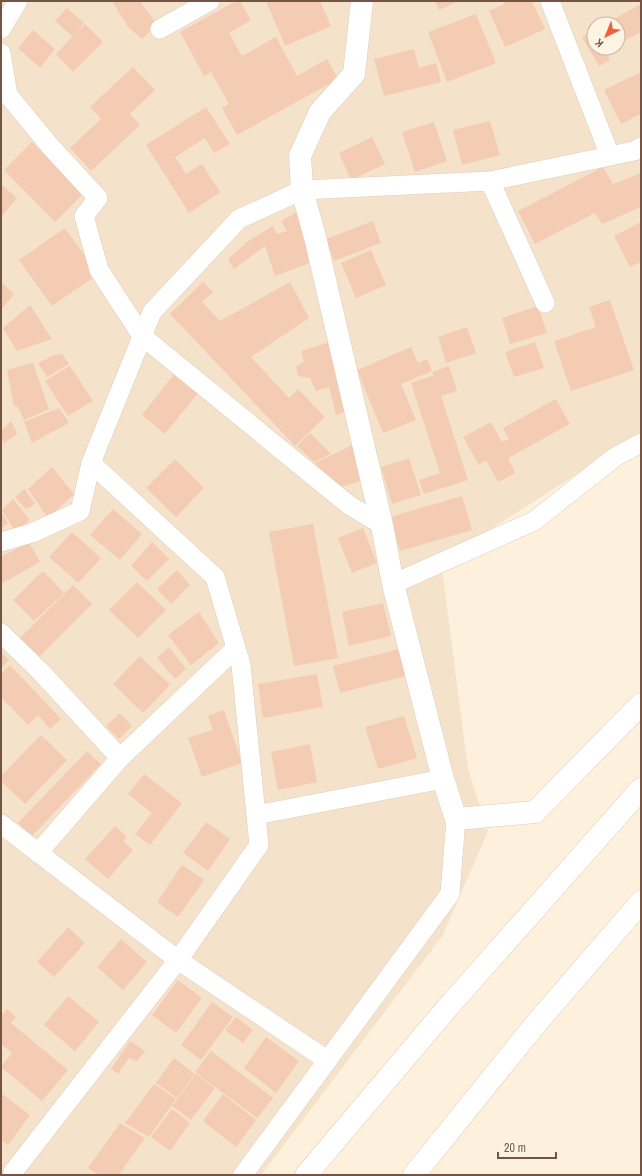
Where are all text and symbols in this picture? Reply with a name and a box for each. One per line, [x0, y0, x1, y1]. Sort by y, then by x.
north arrow [586, 16, 626, 56]
text: K [592, 36, 606, 51]
scale bar [498, 1134, 556, 1160]
text: 20 m [504, 1140, 526, 1156]

